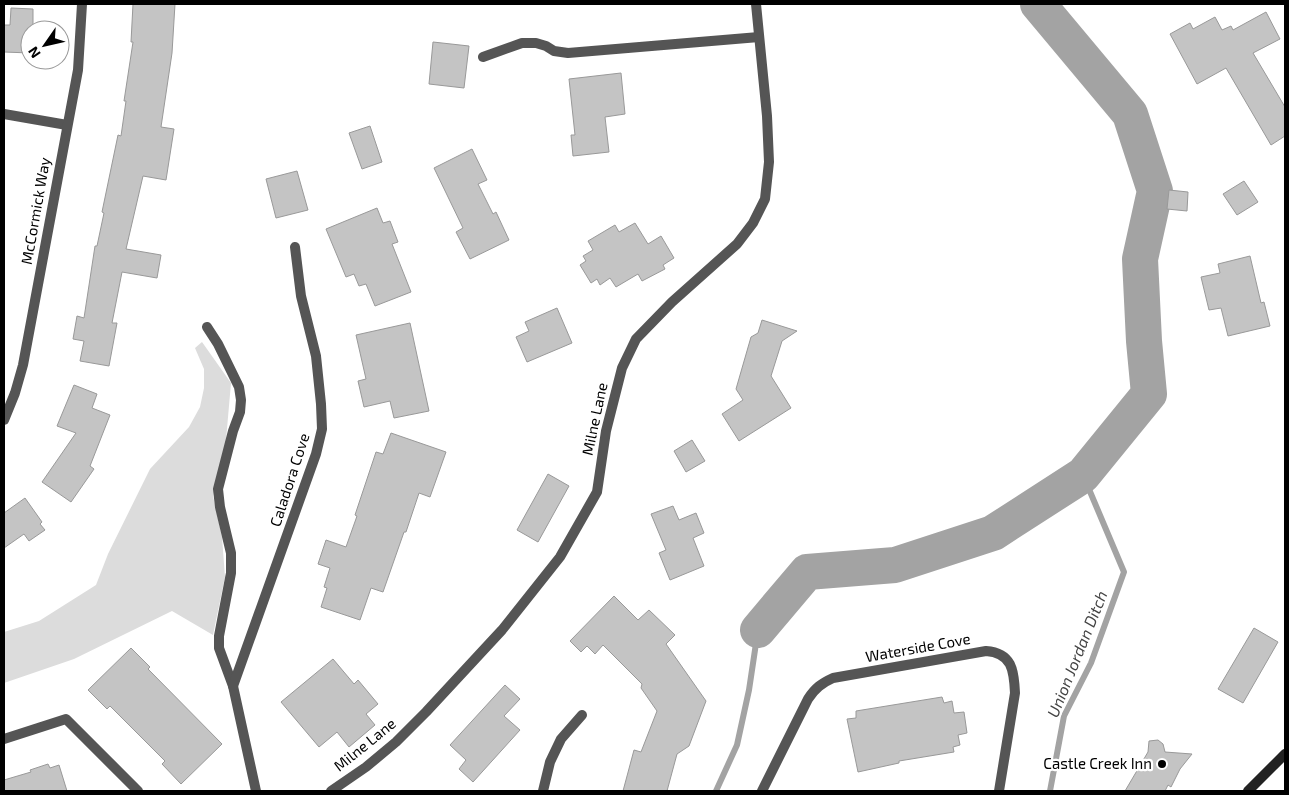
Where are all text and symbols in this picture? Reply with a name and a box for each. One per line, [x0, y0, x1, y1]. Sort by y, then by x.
north arrow [20, 20, 70, 70]
text: N [24, 44, 44, 61]
street label: McCormick Way [17, 156, 53, 266]
street label: Milne Lane [578, 381, 611, 457]
street label: Caladora Cove [265, 431, 313, 529]
water label: Union Jordan Ditch [1042, 588, 1111, 720]
street label: Waterside Cove [864, 629, 972, 665]
street label: Milne Lane [330, 714, 399, 775]
place label: Castle Creek Inn [1043, 754, 1152, 772]
marker: Castle Creek Inn [1156, 758, 1168, 770]

